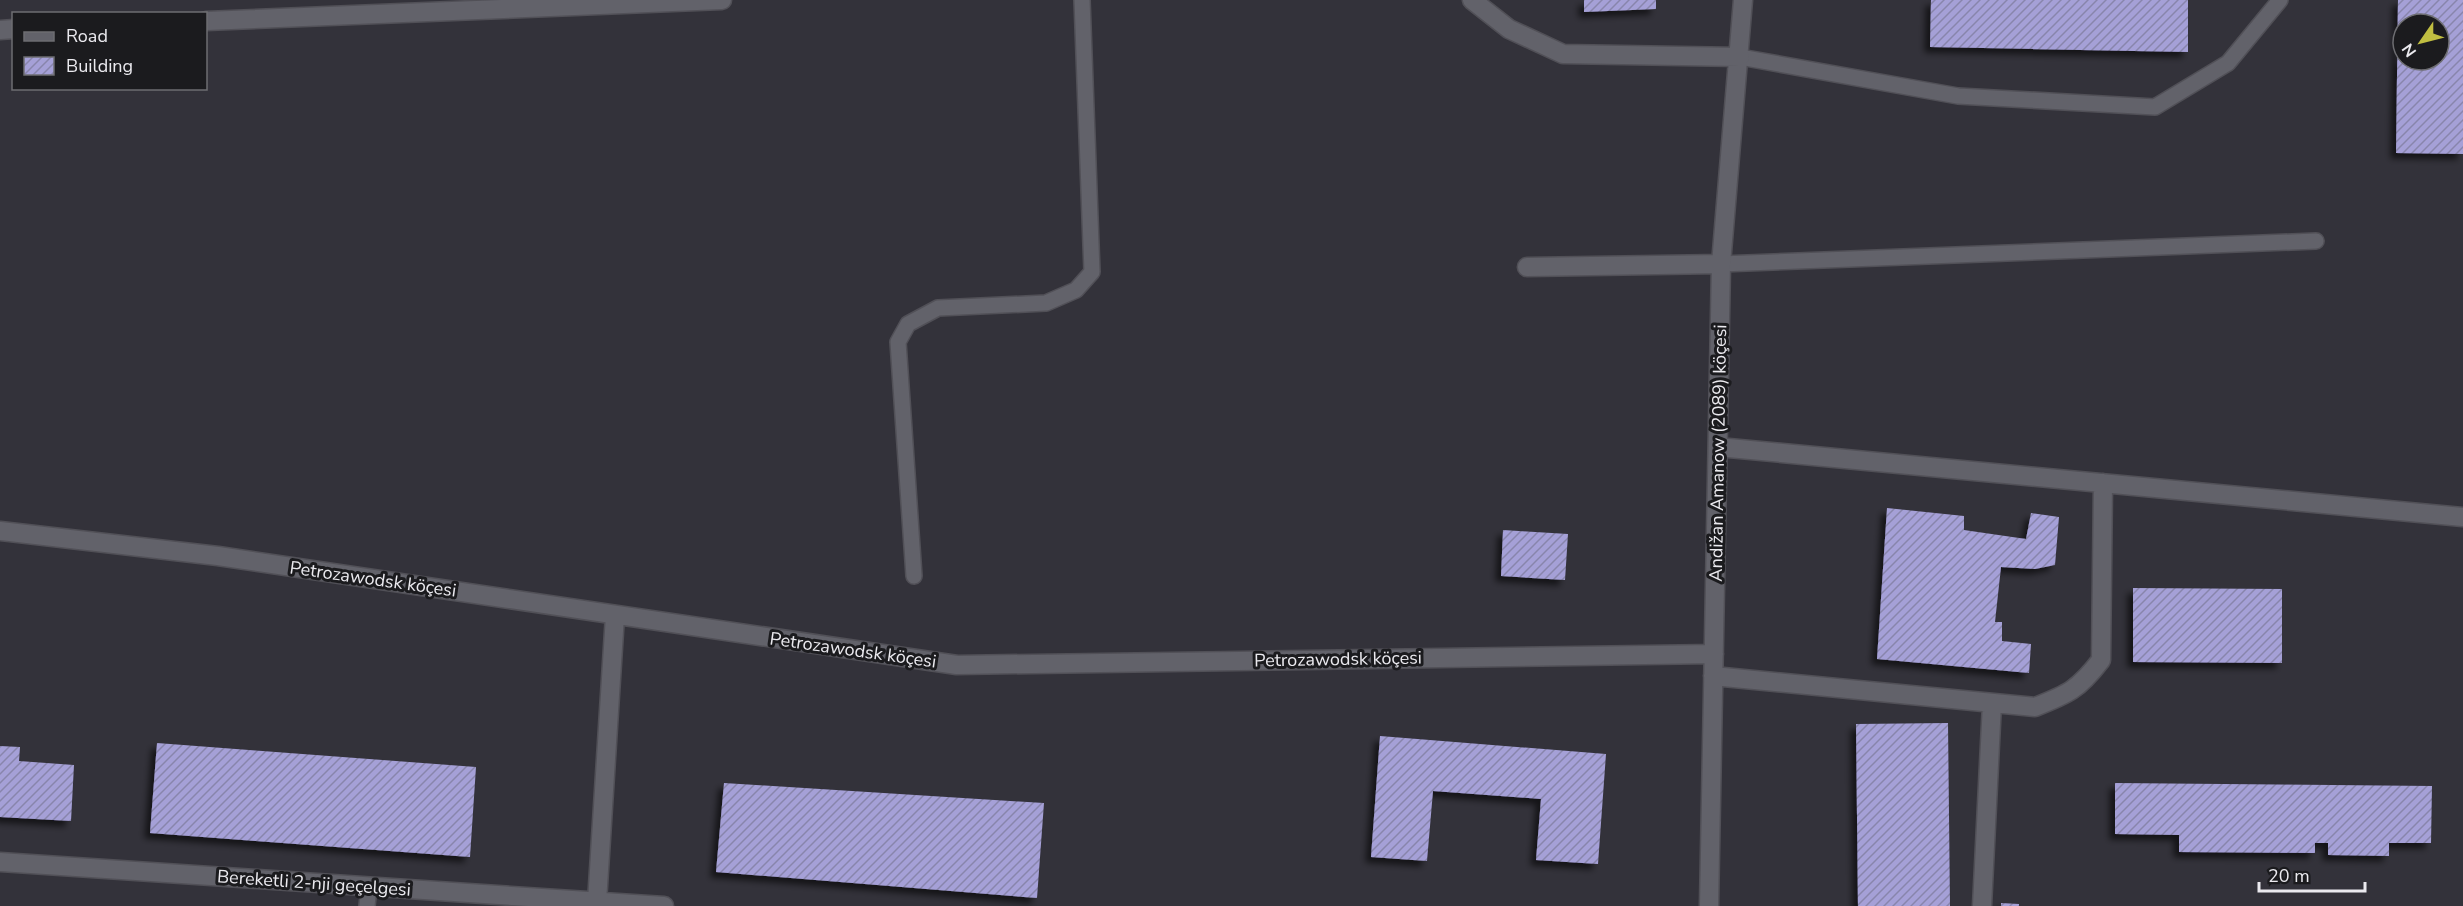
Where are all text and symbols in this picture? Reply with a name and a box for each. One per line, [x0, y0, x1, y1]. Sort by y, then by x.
legend [12, 12, 207, 90]
north arrow [2391, 12, 2451, 72]
text: Road [66, 24, 108, 48]
text: N [2397, 39, 2422, 61]
text: Building [66, 54, 133, 78]
street label: Andižan Amanow (2089) köçesi [1704, 324, 1732, 582]
street label: Petrozawodsk köçesi [288, 555, 458, 603]
street label: Petrozawodsk köçesi [768, 626, 938, 674]
street label: Petrozawodsk köçesi [1254, 646, 1422, 672]
scale bar [2259, 855, 2366, 893]
street label: Bereketli 2-nji geçelgesi [216, 864, 412, 902]
text: 20 m [2268, 864, 2310, 888]

